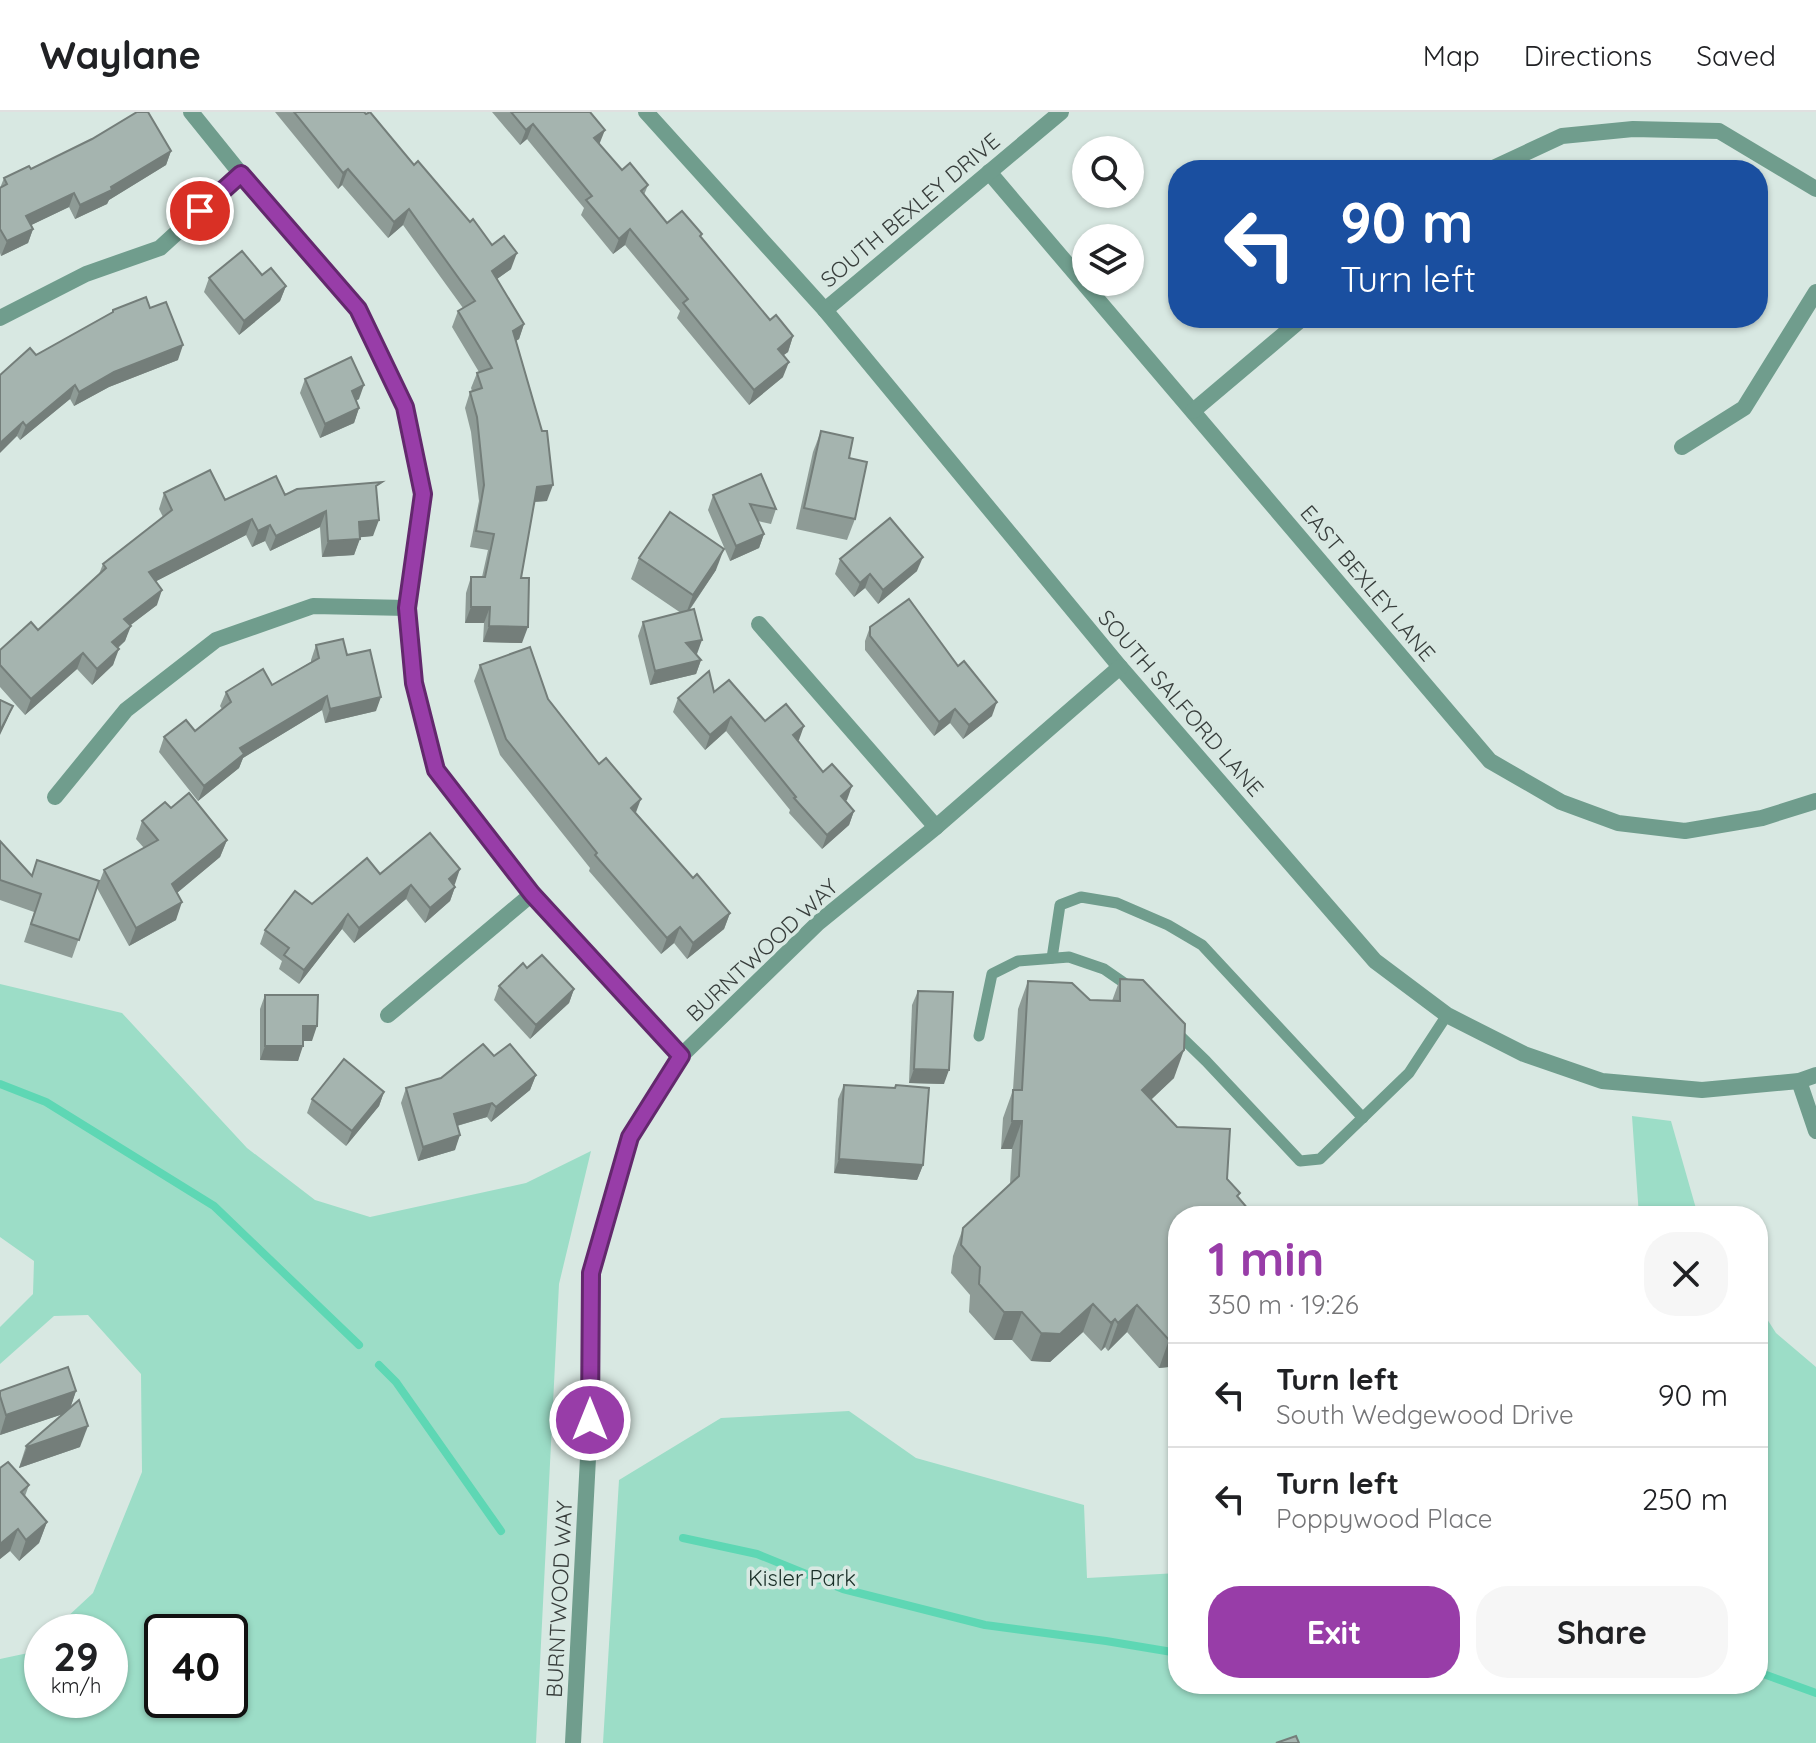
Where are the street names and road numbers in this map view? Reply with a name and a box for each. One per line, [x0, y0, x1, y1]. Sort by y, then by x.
street label: SOUTH BEXLEY DRIVE [814, 127, 1006, 293]
street label: EAST BEXLEY LANE [1294, 499, 1442, 667]
street label: SOUTH SALFORD LANE [1092, 604, 1270, 802]
street label: BURNTWOOD WAY [680, 872, 844, 1028]
street label: BURNTWOOD WAY [540, 1500, 578, 1698]

